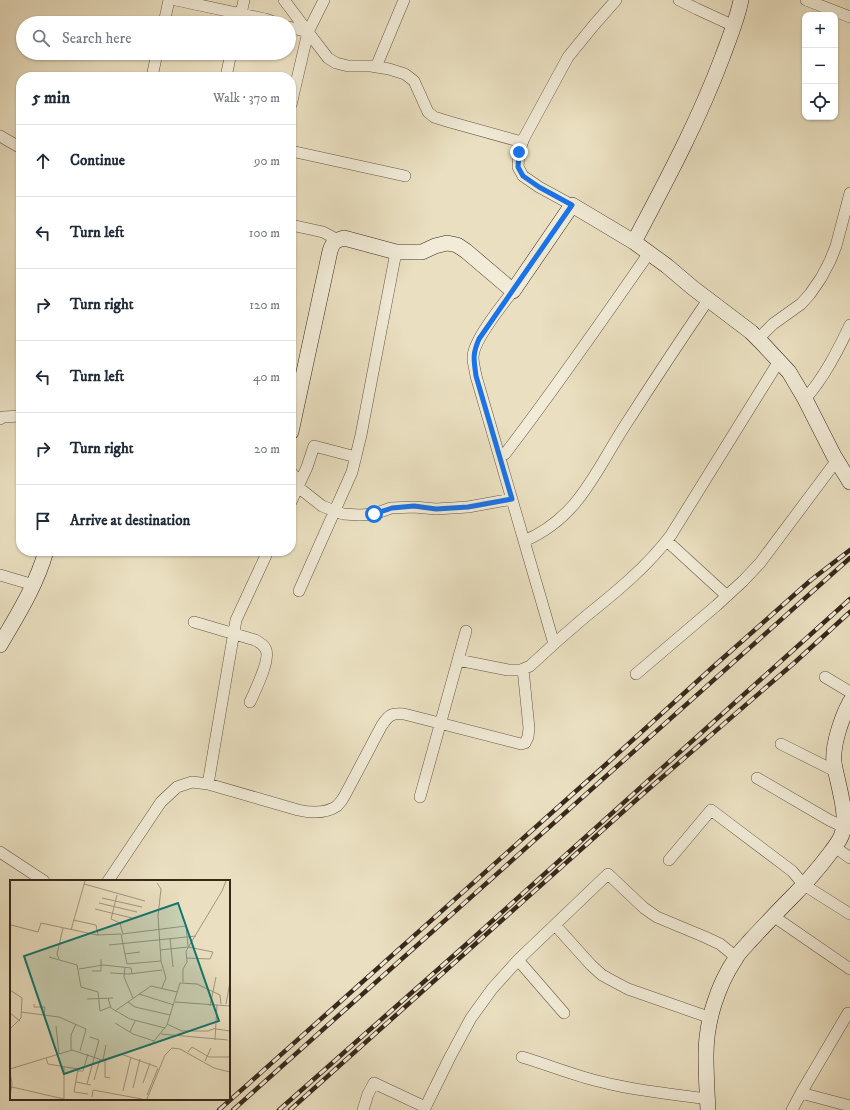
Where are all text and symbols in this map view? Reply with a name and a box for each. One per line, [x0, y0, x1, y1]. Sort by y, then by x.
map controls [802, 12, 838, 120]
button: + [802, 12, 838, 48]
search box [16, 16, 296, 60]
icon: search [30, 27, 52, 49]
text: Search here [62, 29, 131, 48]
button: − [802, 48, 838, 84]
button: locate [802, 84, 838, 120]
text: 5 min [32, 87, 70, 109]
text: Walk · 370 m [213, 90, 280, 106]
route end [510, 143, 528, 161]
icon: ahead [32, 150, 54, 172]
text: Continue [70, 151, 125, 170]
text: 90 m [254, 153, 280, 169]
icon: left [32, 222, 54, 244]
text: Turn left [70, 223, 124, 242]
text: 100 m [249, 225, 280, 241]
icon: right [32, 294, 54, 316]
text: Turn right [70, 295, 133, 314]
text: 120 m [249, 297, 280, 313]
icon: left [32, 366, 54, 388]
text: Turn left [70, 367, 124, 386]
text: 40 m [253, 369, 280, 385]
icon: right [32, 438, 54, 460]
text: Turn right [70, 439, 133, 458]
text: 20 m [254, 441, 280, 457]
route start [365, 505, 383, 523]
icon: arrive [32, 510, 54, 532]
text: Arrive at destination [70, 511, 190, 530]
inset map [10, 880, 230, 1100]

